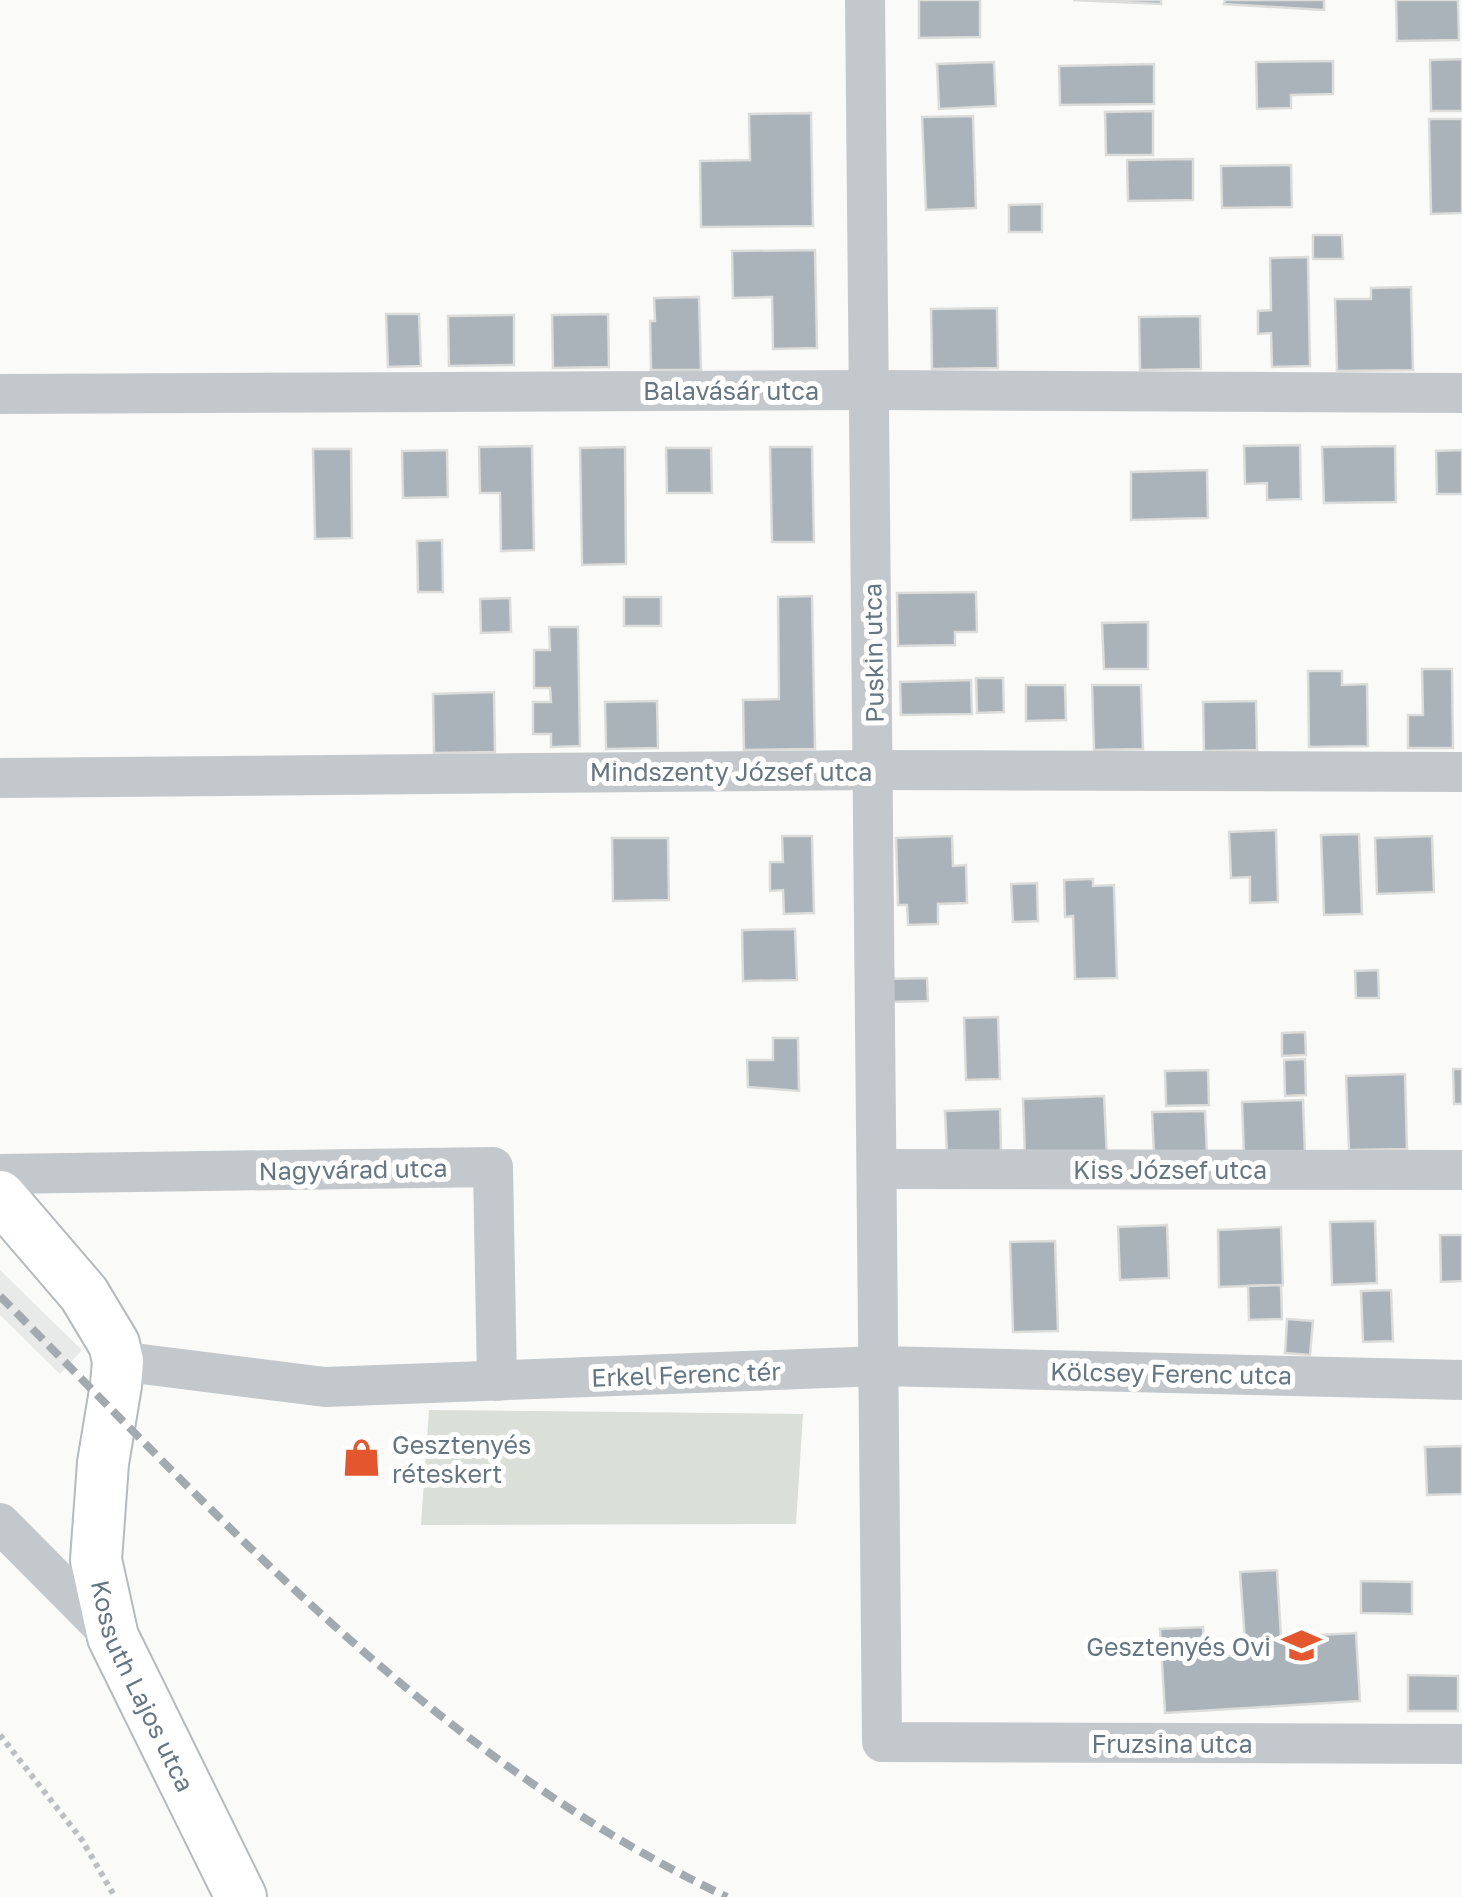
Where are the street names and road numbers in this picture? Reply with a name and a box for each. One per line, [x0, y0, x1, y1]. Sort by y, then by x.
street label: Balavásár utca [643, 375, 819, 406]
street label: Puskin utca [856, 583, 890, 723]
street label: Mindszenty József utca [590, 756, 872, 787]
street label: Nagyvárad utca [258, 1152, 448, 1186]
street label: Kiss József utca [1073, 1154, 1267, 1185]
street label: Erkel Ferenc tér [591, 1355, 782, 1393]
street label: Kölcsey Ferenc utca [1050, 1355, 1292, 1391]
street label: Kossuth Lajos utca [85, 1577, 202, 1796]
street label: Fruzsina utca [1091, 1728, 1253, 1759]

